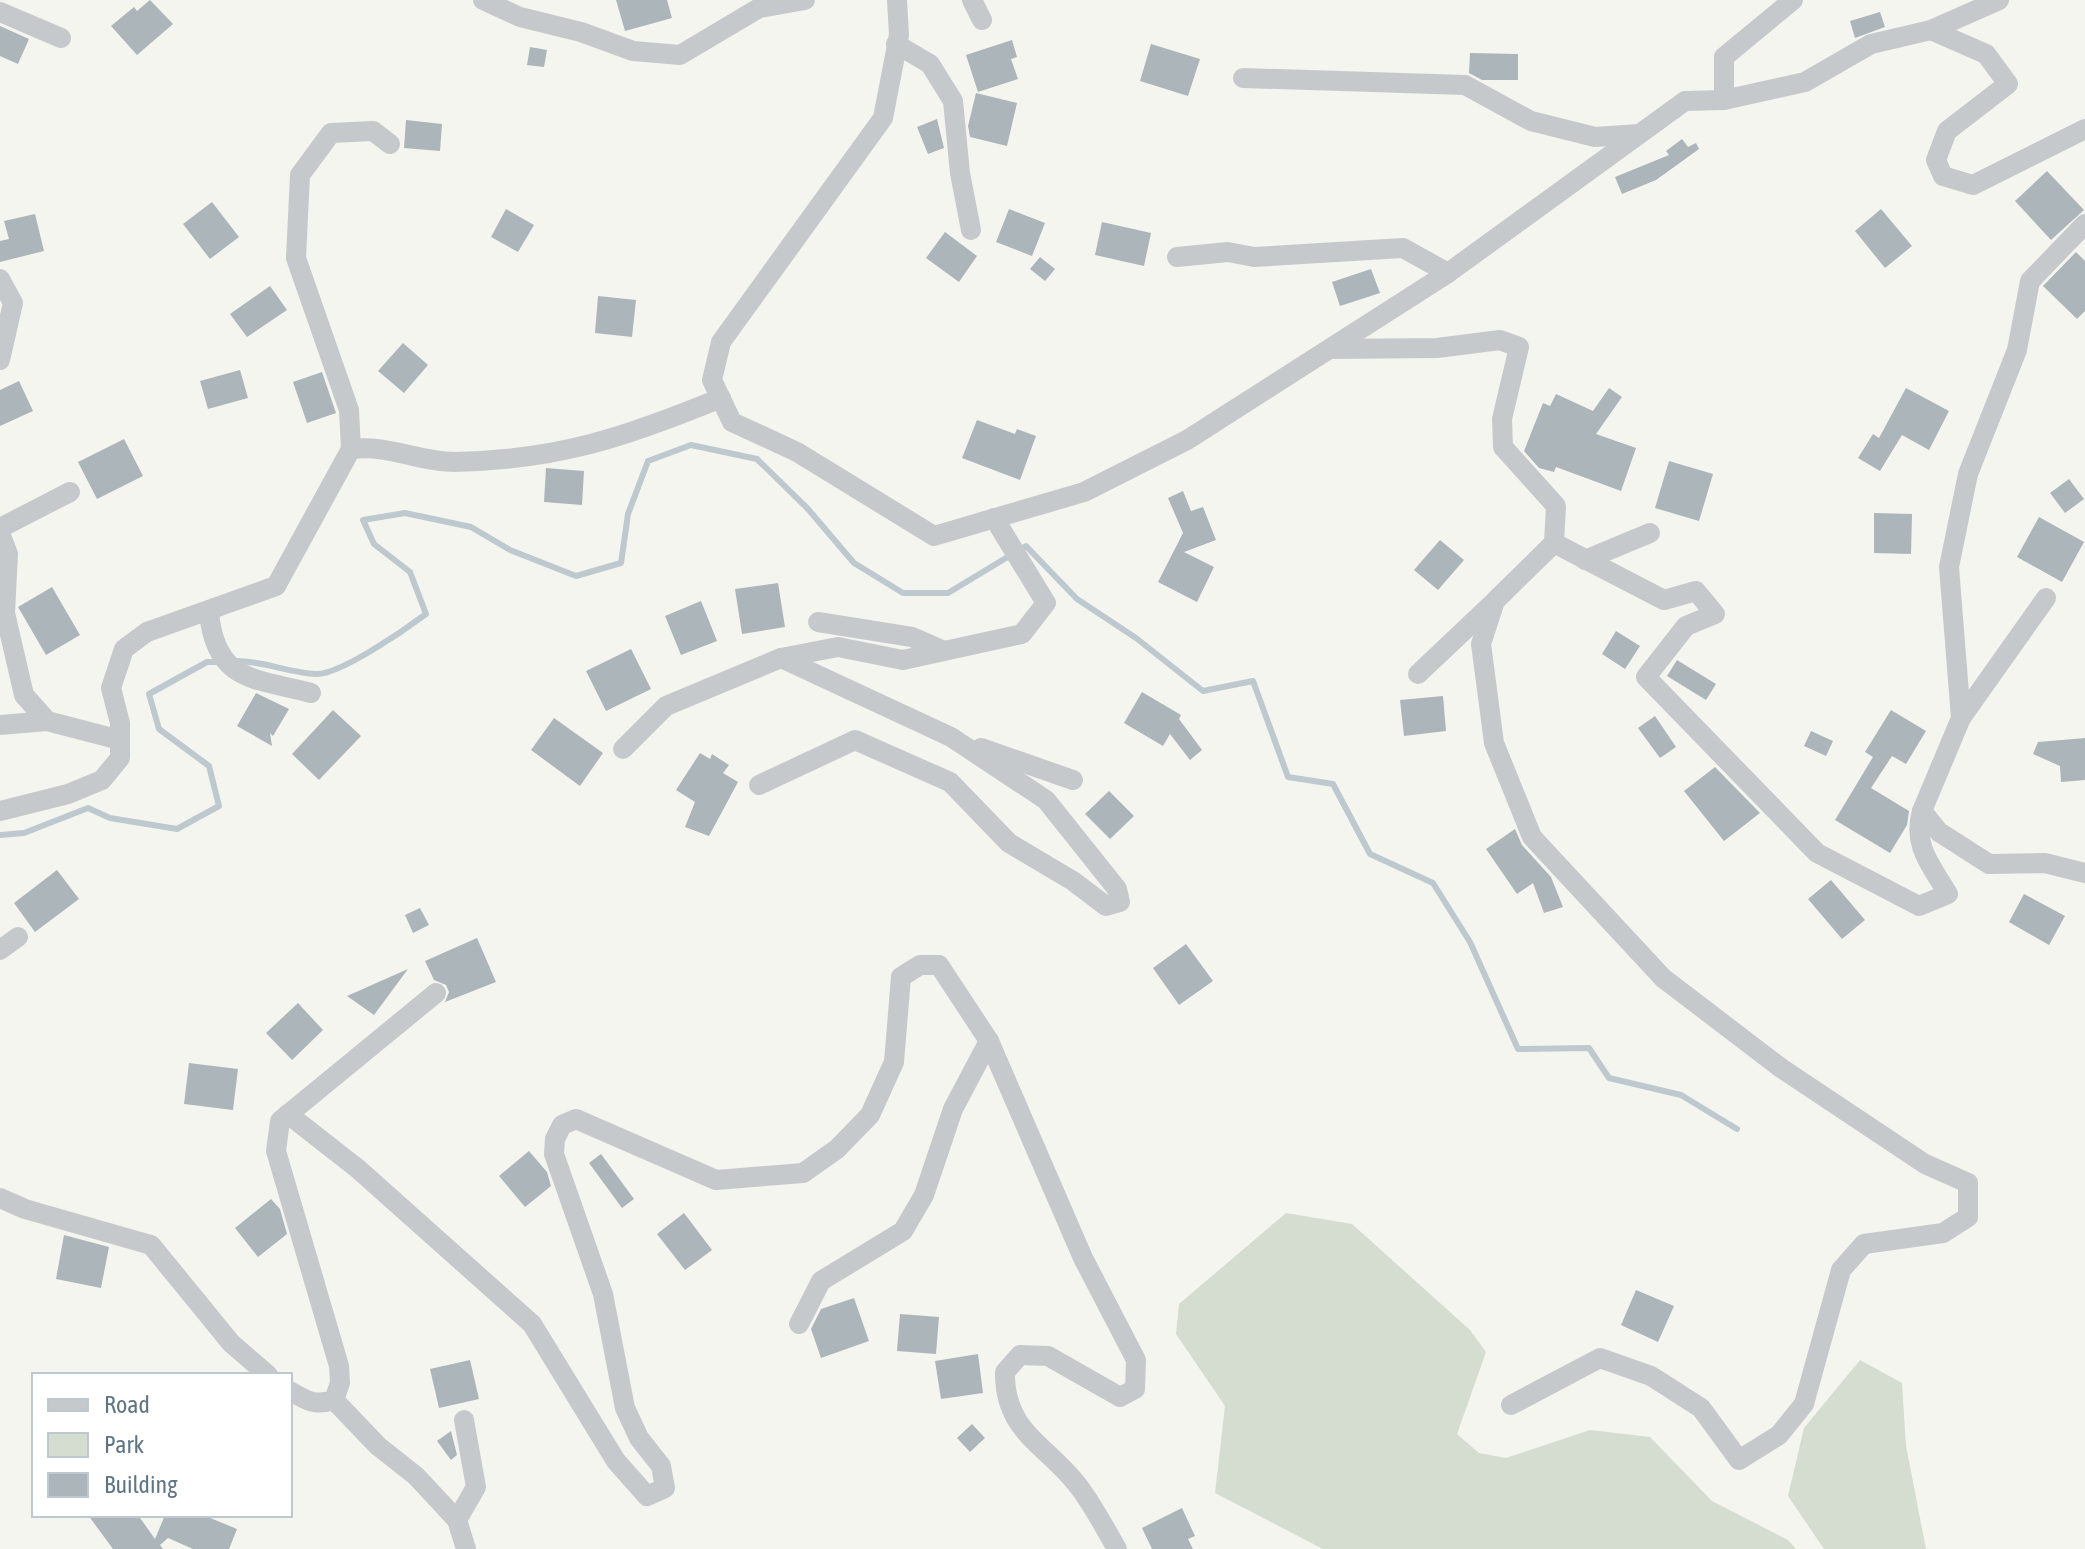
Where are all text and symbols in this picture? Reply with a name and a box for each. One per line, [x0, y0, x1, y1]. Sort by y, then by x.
legend [32, 1373, 292, 1517]
text: Road [104, 1391, 150, 1418]
text: Park [104, 1431, 145, 1458]
text: Building [104, 1471, 178, 1498]

